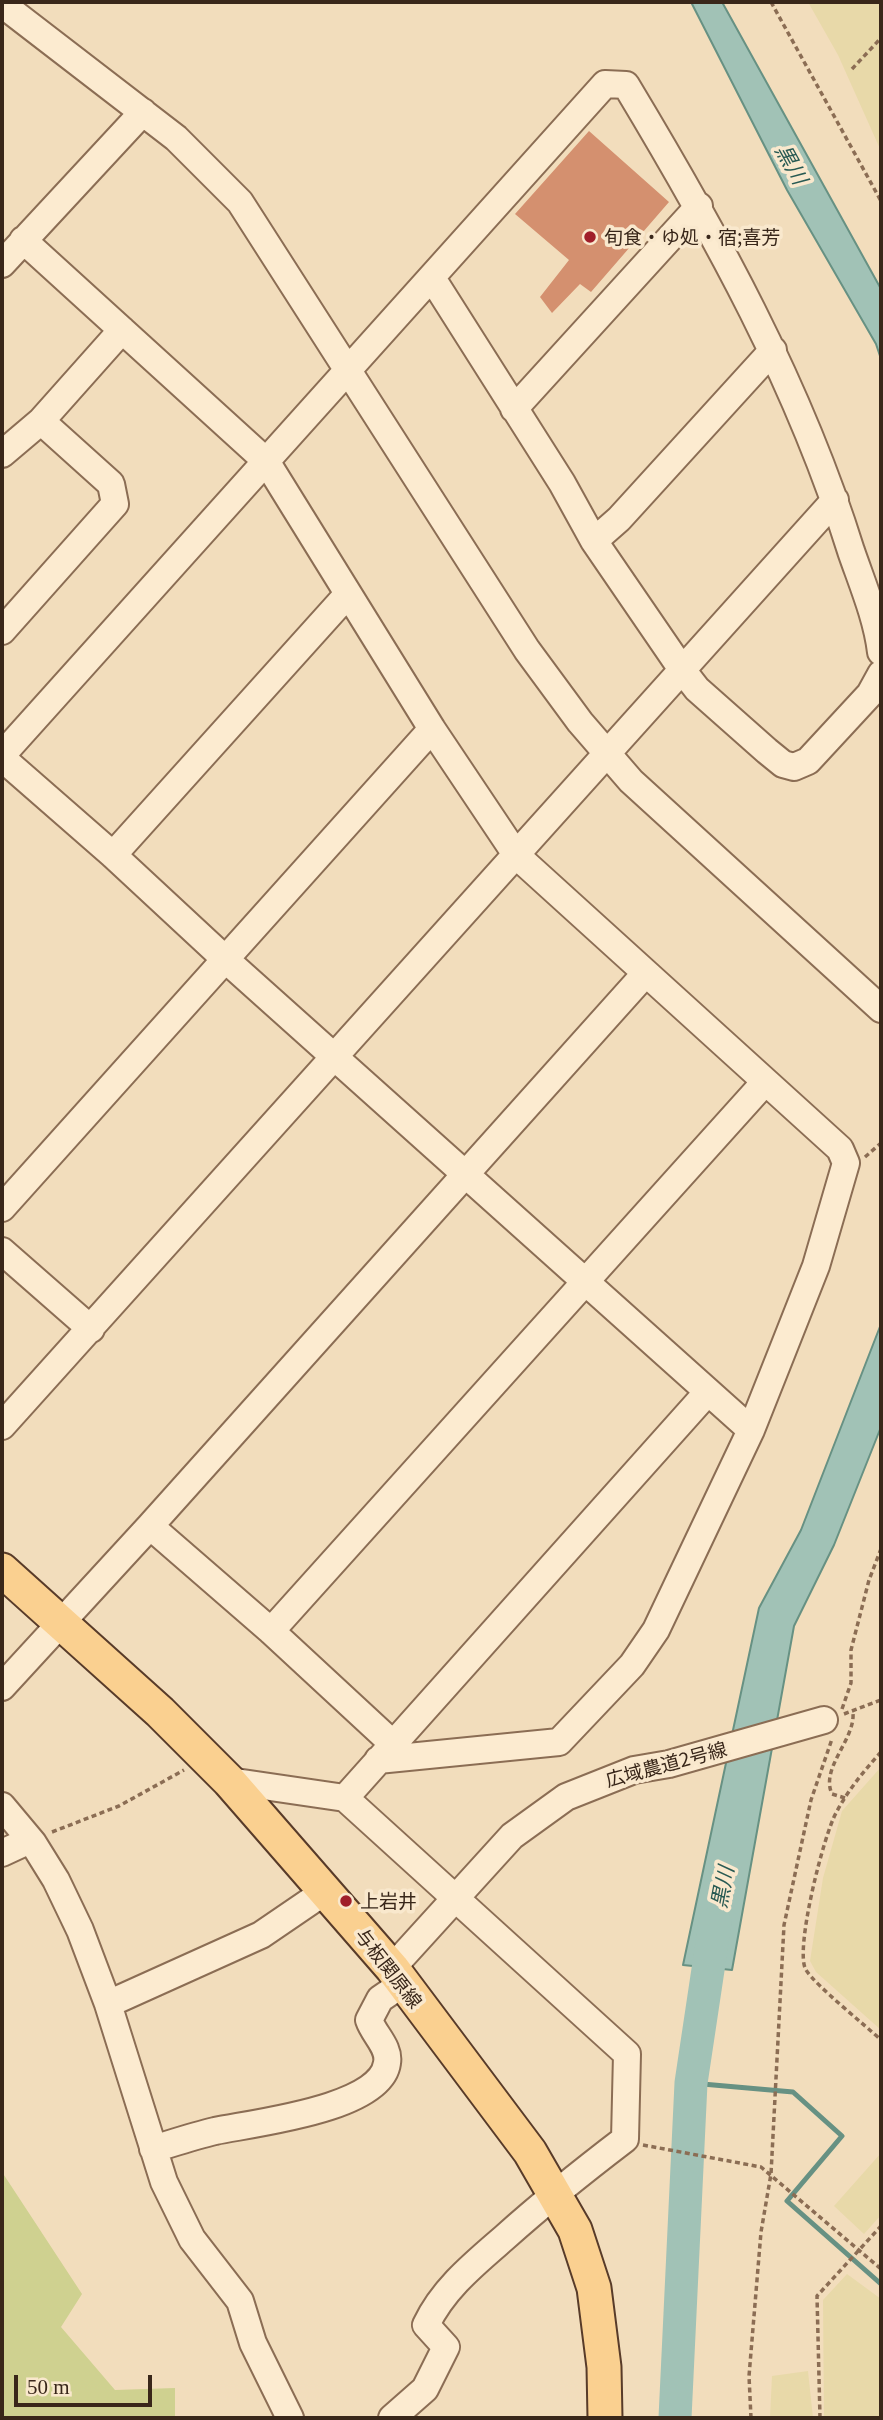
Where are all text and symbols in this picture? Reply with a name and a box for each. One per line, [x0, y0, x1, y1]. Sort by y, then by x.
water label: 黒川 [771, 140, 813, 188]
place label: 旬食・ゆ処・宿;喜芳 [604, 226, 780, 248]
marker: 旬食・ゆ処・宿;喜芳 [582, 229, 598, 245]
street label: 広域農道2号線 [603, 1737, 729, 1791]
water label: 黒川 [706, 1864, 738, 1910]
place label: 上岩井 [360, 1890, 417, 1912]
marker: 上岩井 [338, 1893, 354, 1909]
street label: 与板関原線 [351, 1924, 427, 2012]
scale bar [18, 2360, 156, 2404]
text: 50 m [27, 2375, 70, 2399]

